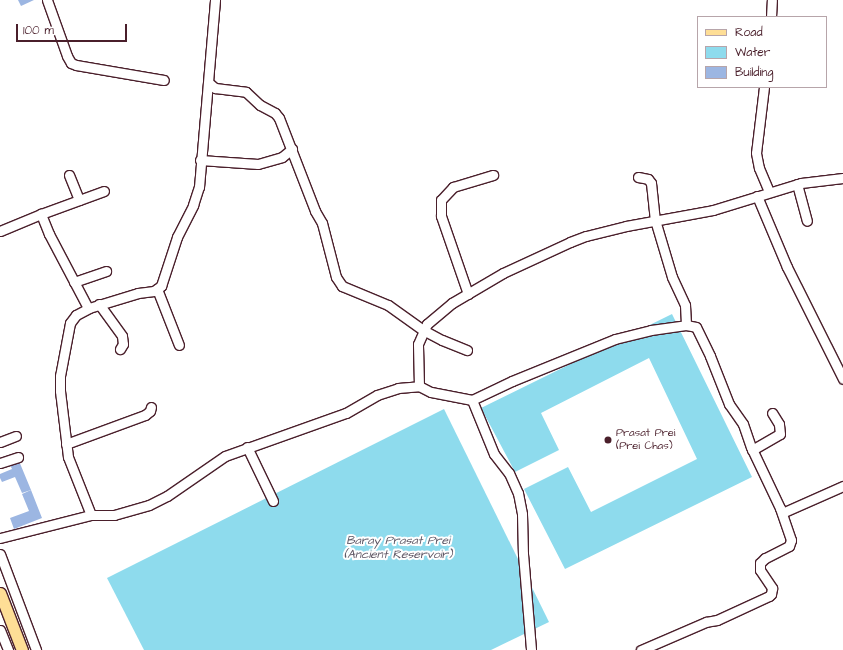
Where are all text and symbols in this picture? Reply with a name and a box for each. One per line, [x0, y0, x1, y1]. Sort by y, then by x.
scale bar [18, 16, 129, 42]
legend [697, 16, 827, 88]
text: 100 m [23, 22, 54, 39]
text: Road [735, 24, 763, 41]
text: Water [735, 44, 770, 61]
text: Building [735, 64, 773, 81]
place label: Prasat Prei (Prei Chas) [616, 427, 675, 453]
marker: Prasat Prei (Prei Chas) [603, 435, 613, 445]
water label: Baray Prasat Prei (Ancient Reservoir) [344, 534, 452, 562]

